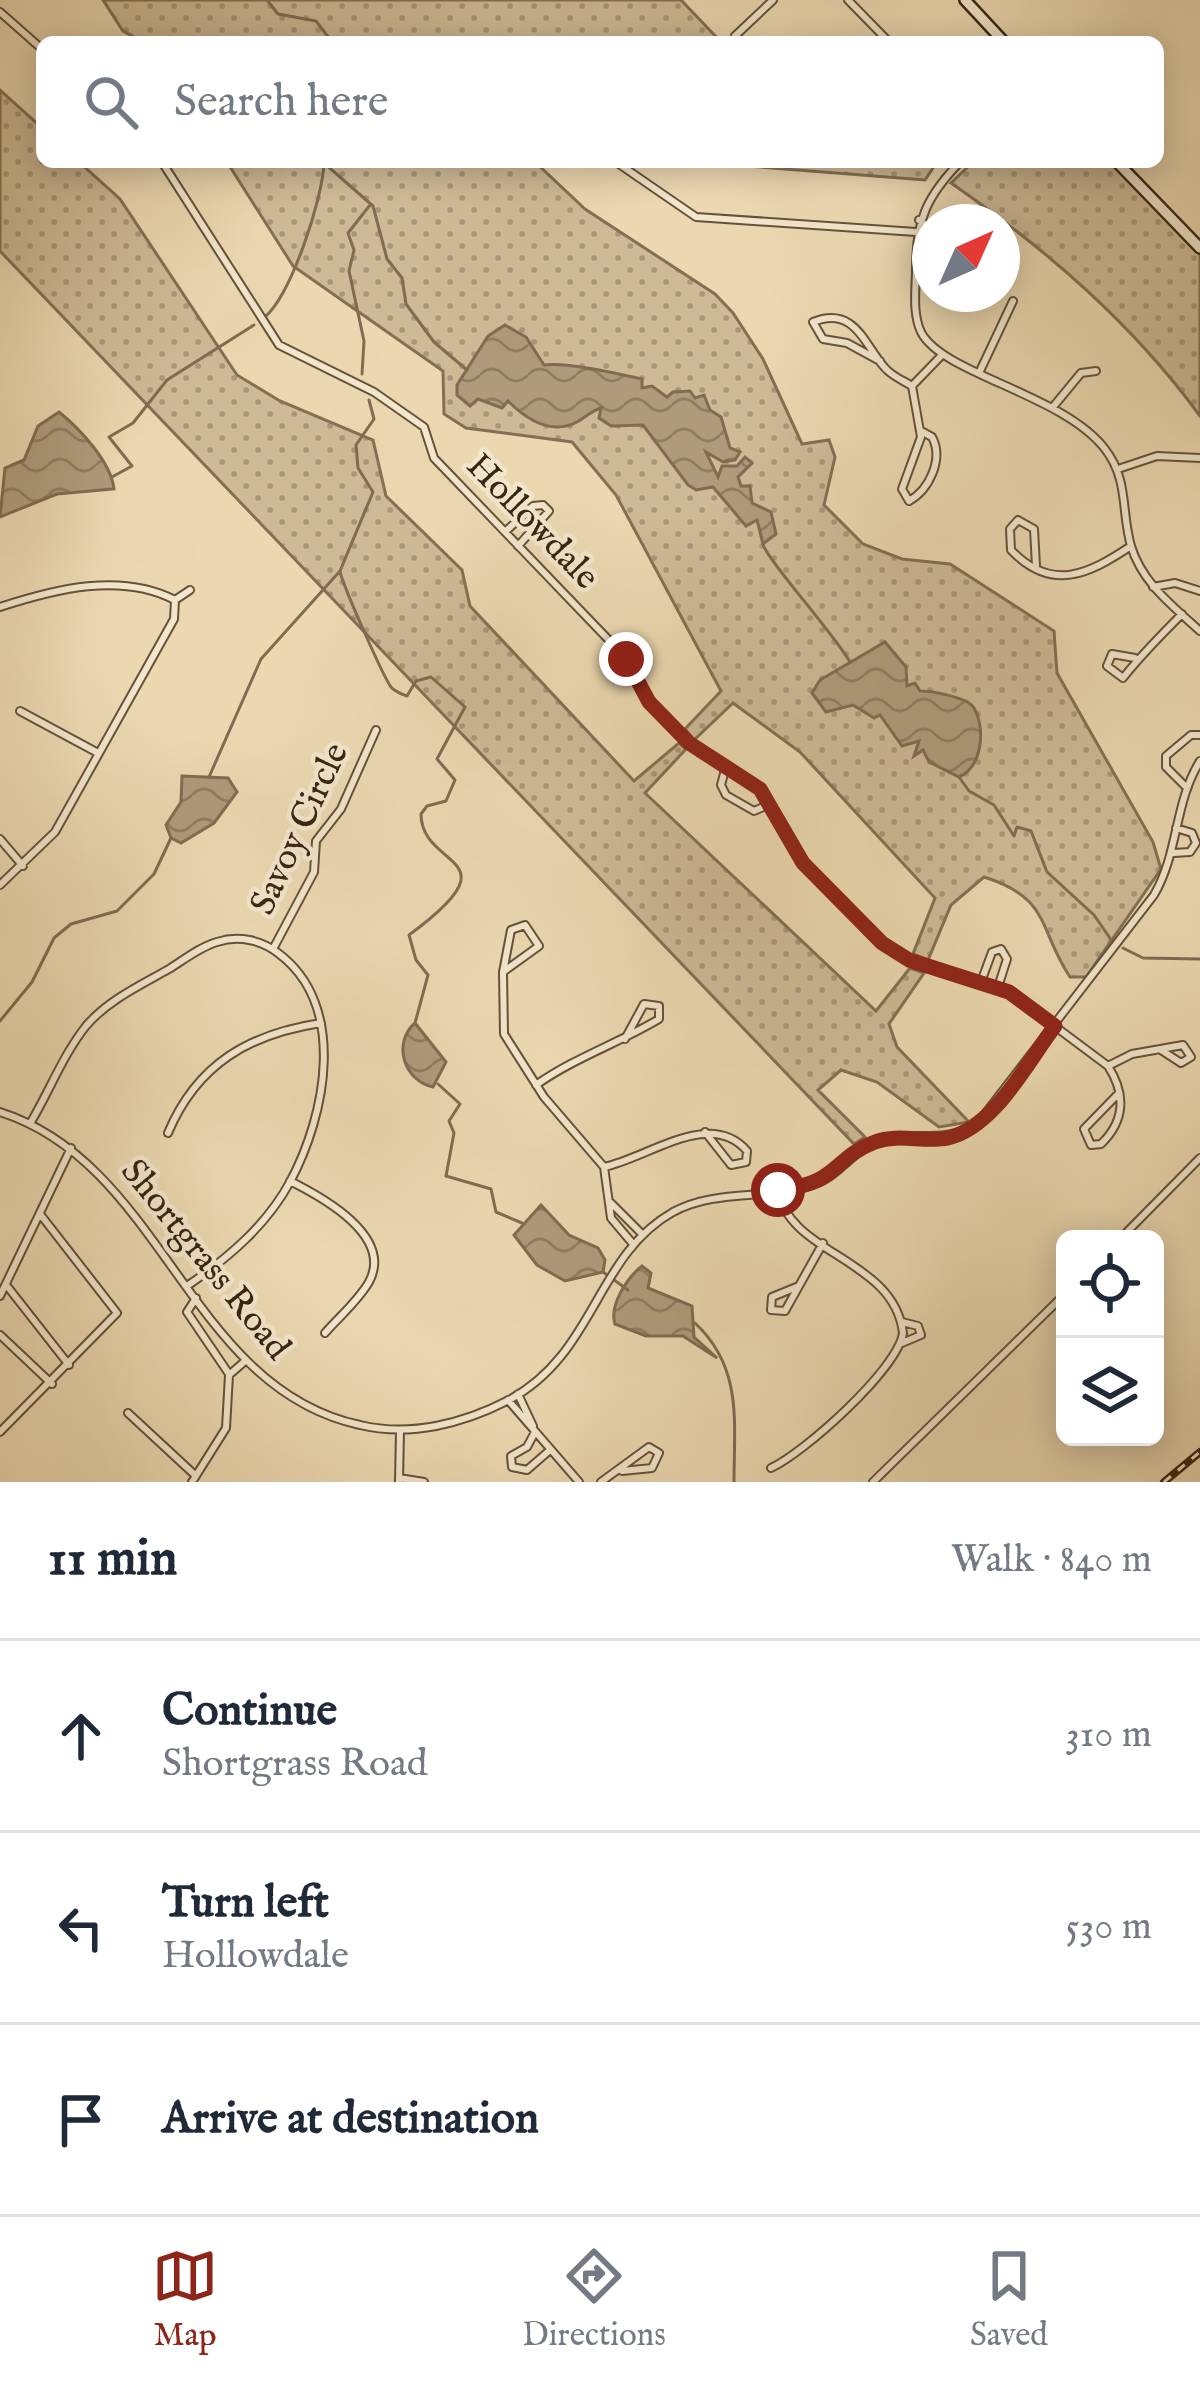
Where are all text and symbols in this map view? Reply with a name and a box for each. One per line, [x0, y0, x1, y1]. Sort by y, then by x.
search box [36, 36, 1164, 168]
icon: search [78, 69, 144, 135]
text: Search here [174, 74, 388, 131]
north arrow [912, 204, 1020, 312]
street label: Hollowdale [456, 444, 608, 600]
route end [599, 632, 653, 686]
street label: Savoy Circle [240, 736, 360, 922]
street label: Shortgrass Road [110, 1150, 301, 1370]
route start [751, 1163, 805, 1217]
map controls [1056, 1230, 1164, 1446]
button: locate [1056, 1230, 1164, 1338]
button: layers [1056, 1338, 1164, 1446]
text: 11 min [48, 1528, 177, 1593]
text: Walk · 840 m [951, 1536, 1152, 1585]
text: Continue [162, 1683, 337, 1740]
icon: ahead [48, 1703, 114, 1769]
text: 310 m [1065, 1711, 1152, 1760]
text: Shortgrass Road [162, 1740, 428, 1789]
text: Turn left [162, 1875, 329, 1932]
icon: left [48, 1895, 114, 1961]
text: 530 m [1066, 1903, 1152, 1952]
text: Hollowdale [162, 1932, 349, 1981]
icon: arrive [48, 2087, 114, 2153]
text: Arrive at destination [162, 2091, 539, 2148]
tab: Map [152, 2243, 218, 2357]
tab: Directions [522, 2243, 666, 2357]
tab: Saved [970, 2243, 1048, 2357]

